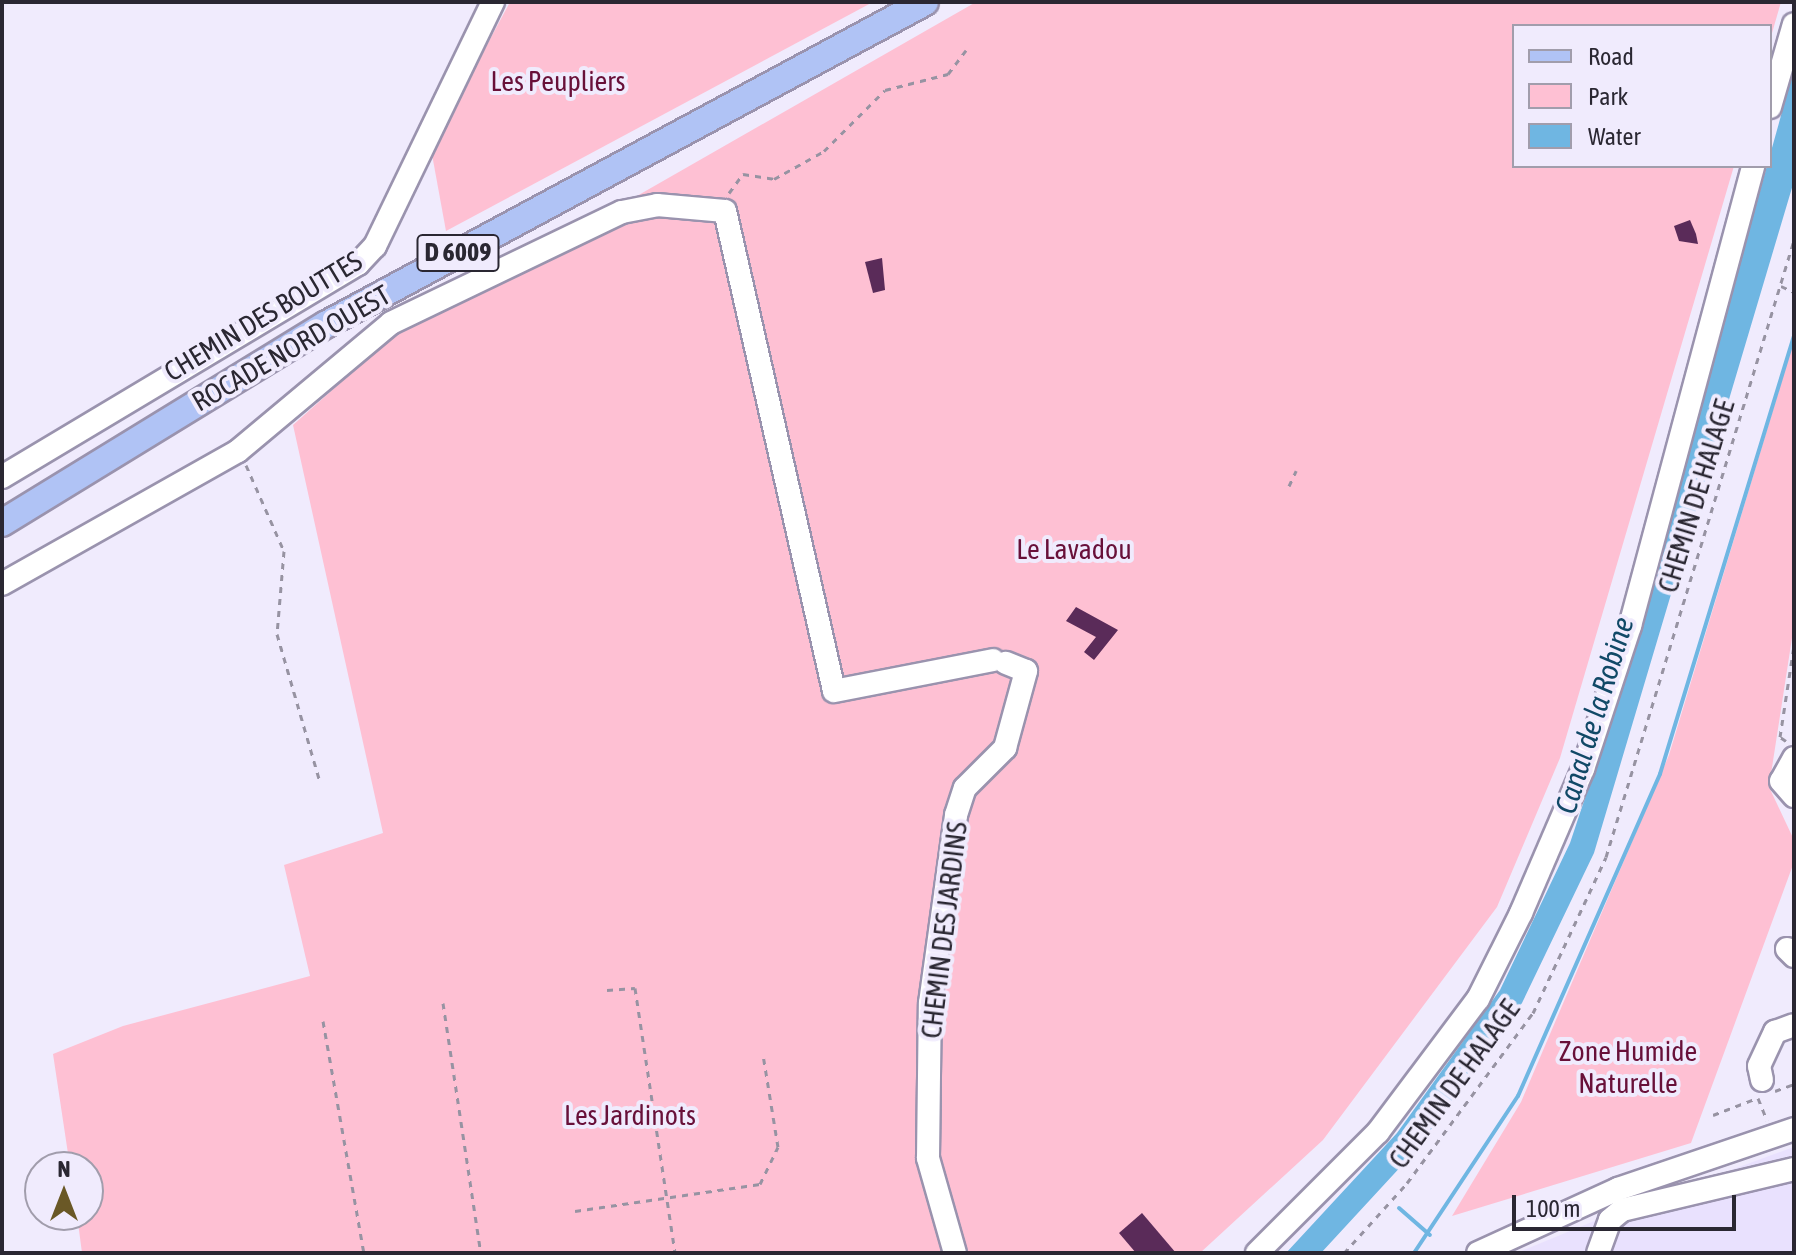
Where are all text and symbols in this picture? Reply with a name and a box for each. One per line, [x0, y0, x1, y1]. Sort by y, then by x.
legend [1512, 24, 1772, 168]
text: Road [1588, 43, 1634, 70]
park label: Les Peupliers [491, 64, 625, 98]
text: Park [1588, 83, 1628, 110]
text: Water [1588, 123, 1641, 150]
road number: D 6009 [416, 231, 500, 275]
street label: CHEMIN DES BOUTTES [158, 244, 368, 388]
street label: ROCADE NORD OUEST [186, 278, 396, 418]
street label: CHEMIN DE HALAGE [1651, 396, 1741, 596]
park label: Le Lavadou [1016, 532, 1132, 566]
water label: Canal de la Robine [1547, 612, 1641, 818]
street label: CHEMIN DES JARDINS [914, 820, 974, 1040]
street label: CHEMIN DE HALAGE [1382, 993, 1526, 1175]
park label: Zone Humide Naturelle [1559, 1034, 1697, 1100]
park label: Les Jardinots [564, 1098, 696, 1132]
north arrow [24, 1151, 104, 1231]
text: N [58, 1156, 70, 1182]
scale bar [1516, 1179, 1740, 1229]
text: 100 m [1526, 1195, 1580, 1222]

